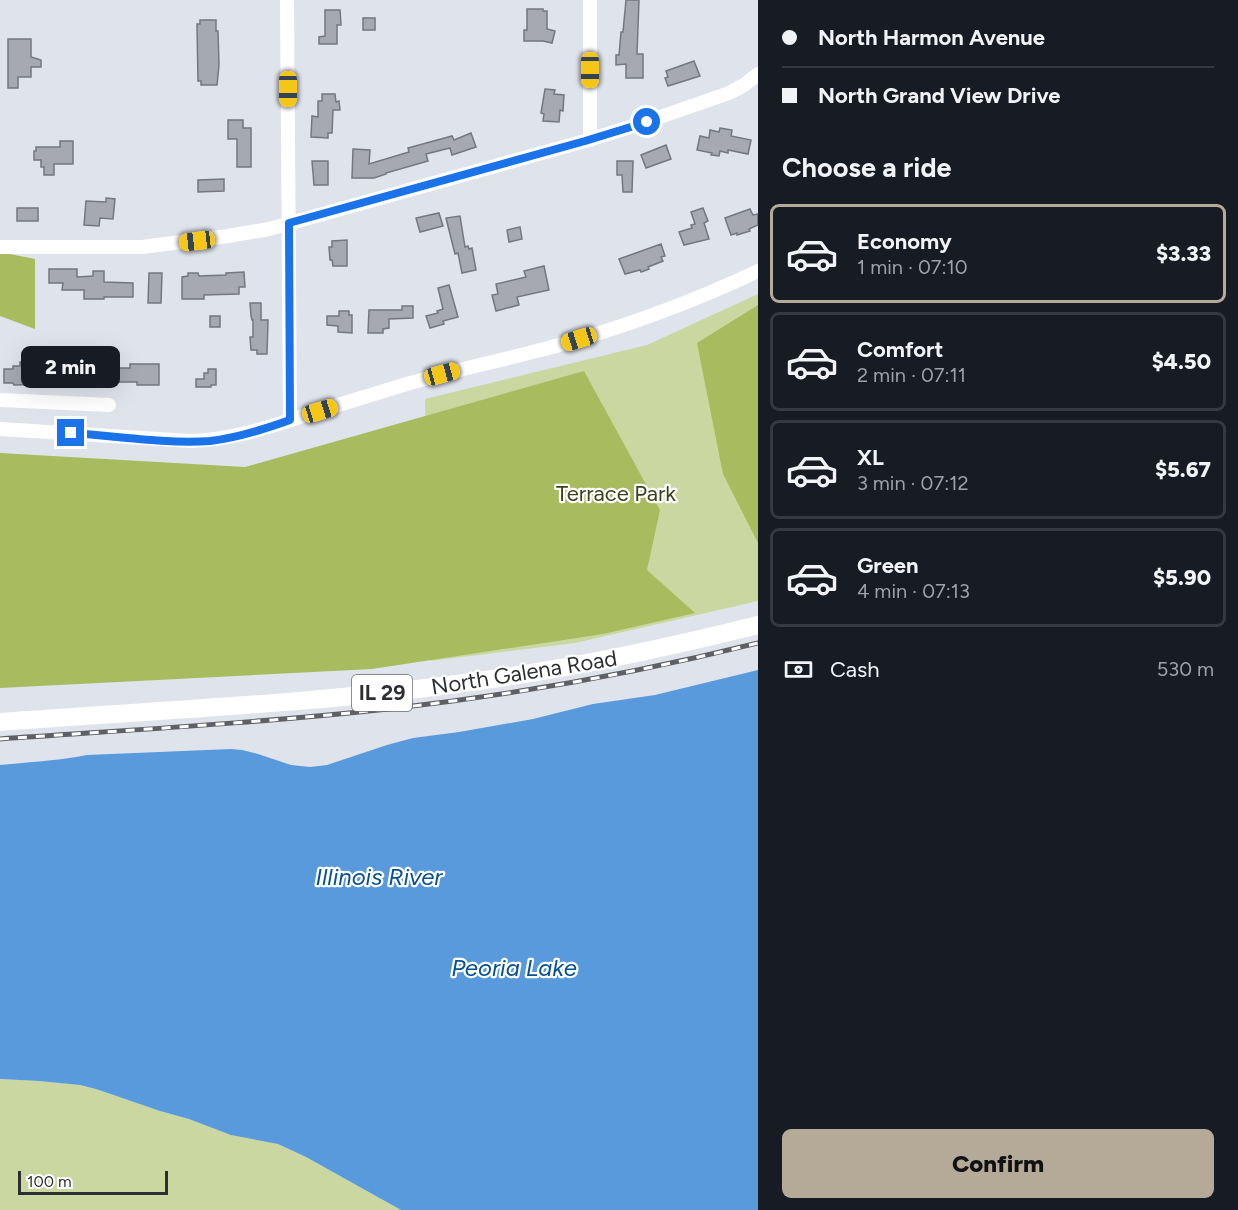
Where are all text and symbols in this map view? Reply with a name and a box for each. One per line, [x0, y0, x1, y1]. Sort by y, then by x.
text: North Harmon Avenue [818, 24, 1045, 51]
car [581, 52, 599, 88]
car [279, 71, 297, 107]
text: North Grand View Drive [818, 82, 1061, 109]
route start [633, 108, 660, 135]
text: Choose a ride [782, 151, 951, 184]
icon: car [785, 227, 839, 281]
text: Economy [857, 228, 952, 255]
car [178, 230, 216, 252]
text: $3.33 [1156, 240, 1211, 267]
text: 1 min · 07:10 [857, 255, 968, 279]
car [559, 325, 599, 353]
icon: car [785, 335, 839, 389]
text: Comfort [857, 336, 943, 363]
callout: 2 min [22, 346, 121, 388]
text: $4.50 [1152, 348, 1211, 375]
text: 2 min [45, 355, 96, 379]
car [422, 361, 462, 387]
text: 2 min · 07:11 [857, 363, 966, 387]
car [300, 397, 340, 425]
route end [57, 419, 84, 446]
icon: car [785, 443, 839, 497]
text: XL [857, 444, 884, 471]
text: $5.67 [1155, 456, 1211, 483]
text: 3 min · 07:12 [857, 471, 969, 495]
park label: Terrace Park [556, 480, 676, 507]
icon: car [785, 551, 839, 605]
text: Green [857, 552, 919, 579]
text: $5.90 [1153, 564, 1211, 591]
text: 4 min · 07:13 [857, 579, 970, 603]
street label: North Galena Road [429, 644, 619, 701]
icon: cash [782, 653, 815, 686]
text: Cash [830, 656, 880, 683]
text: 530 m [1157, 657, 1214, 681]
road number: IL 29 [352, 675, 412, 711]
water label: Illinois River [315, 862, 443, 891]
water label: Peoria Lake [451, 953, 577, 982]
button: Confirm [782, 1129, 1214, 1198]
scale bar [18, 1168, 168, 1196]
text: 100 m [27, 1172, 72, 1191]

